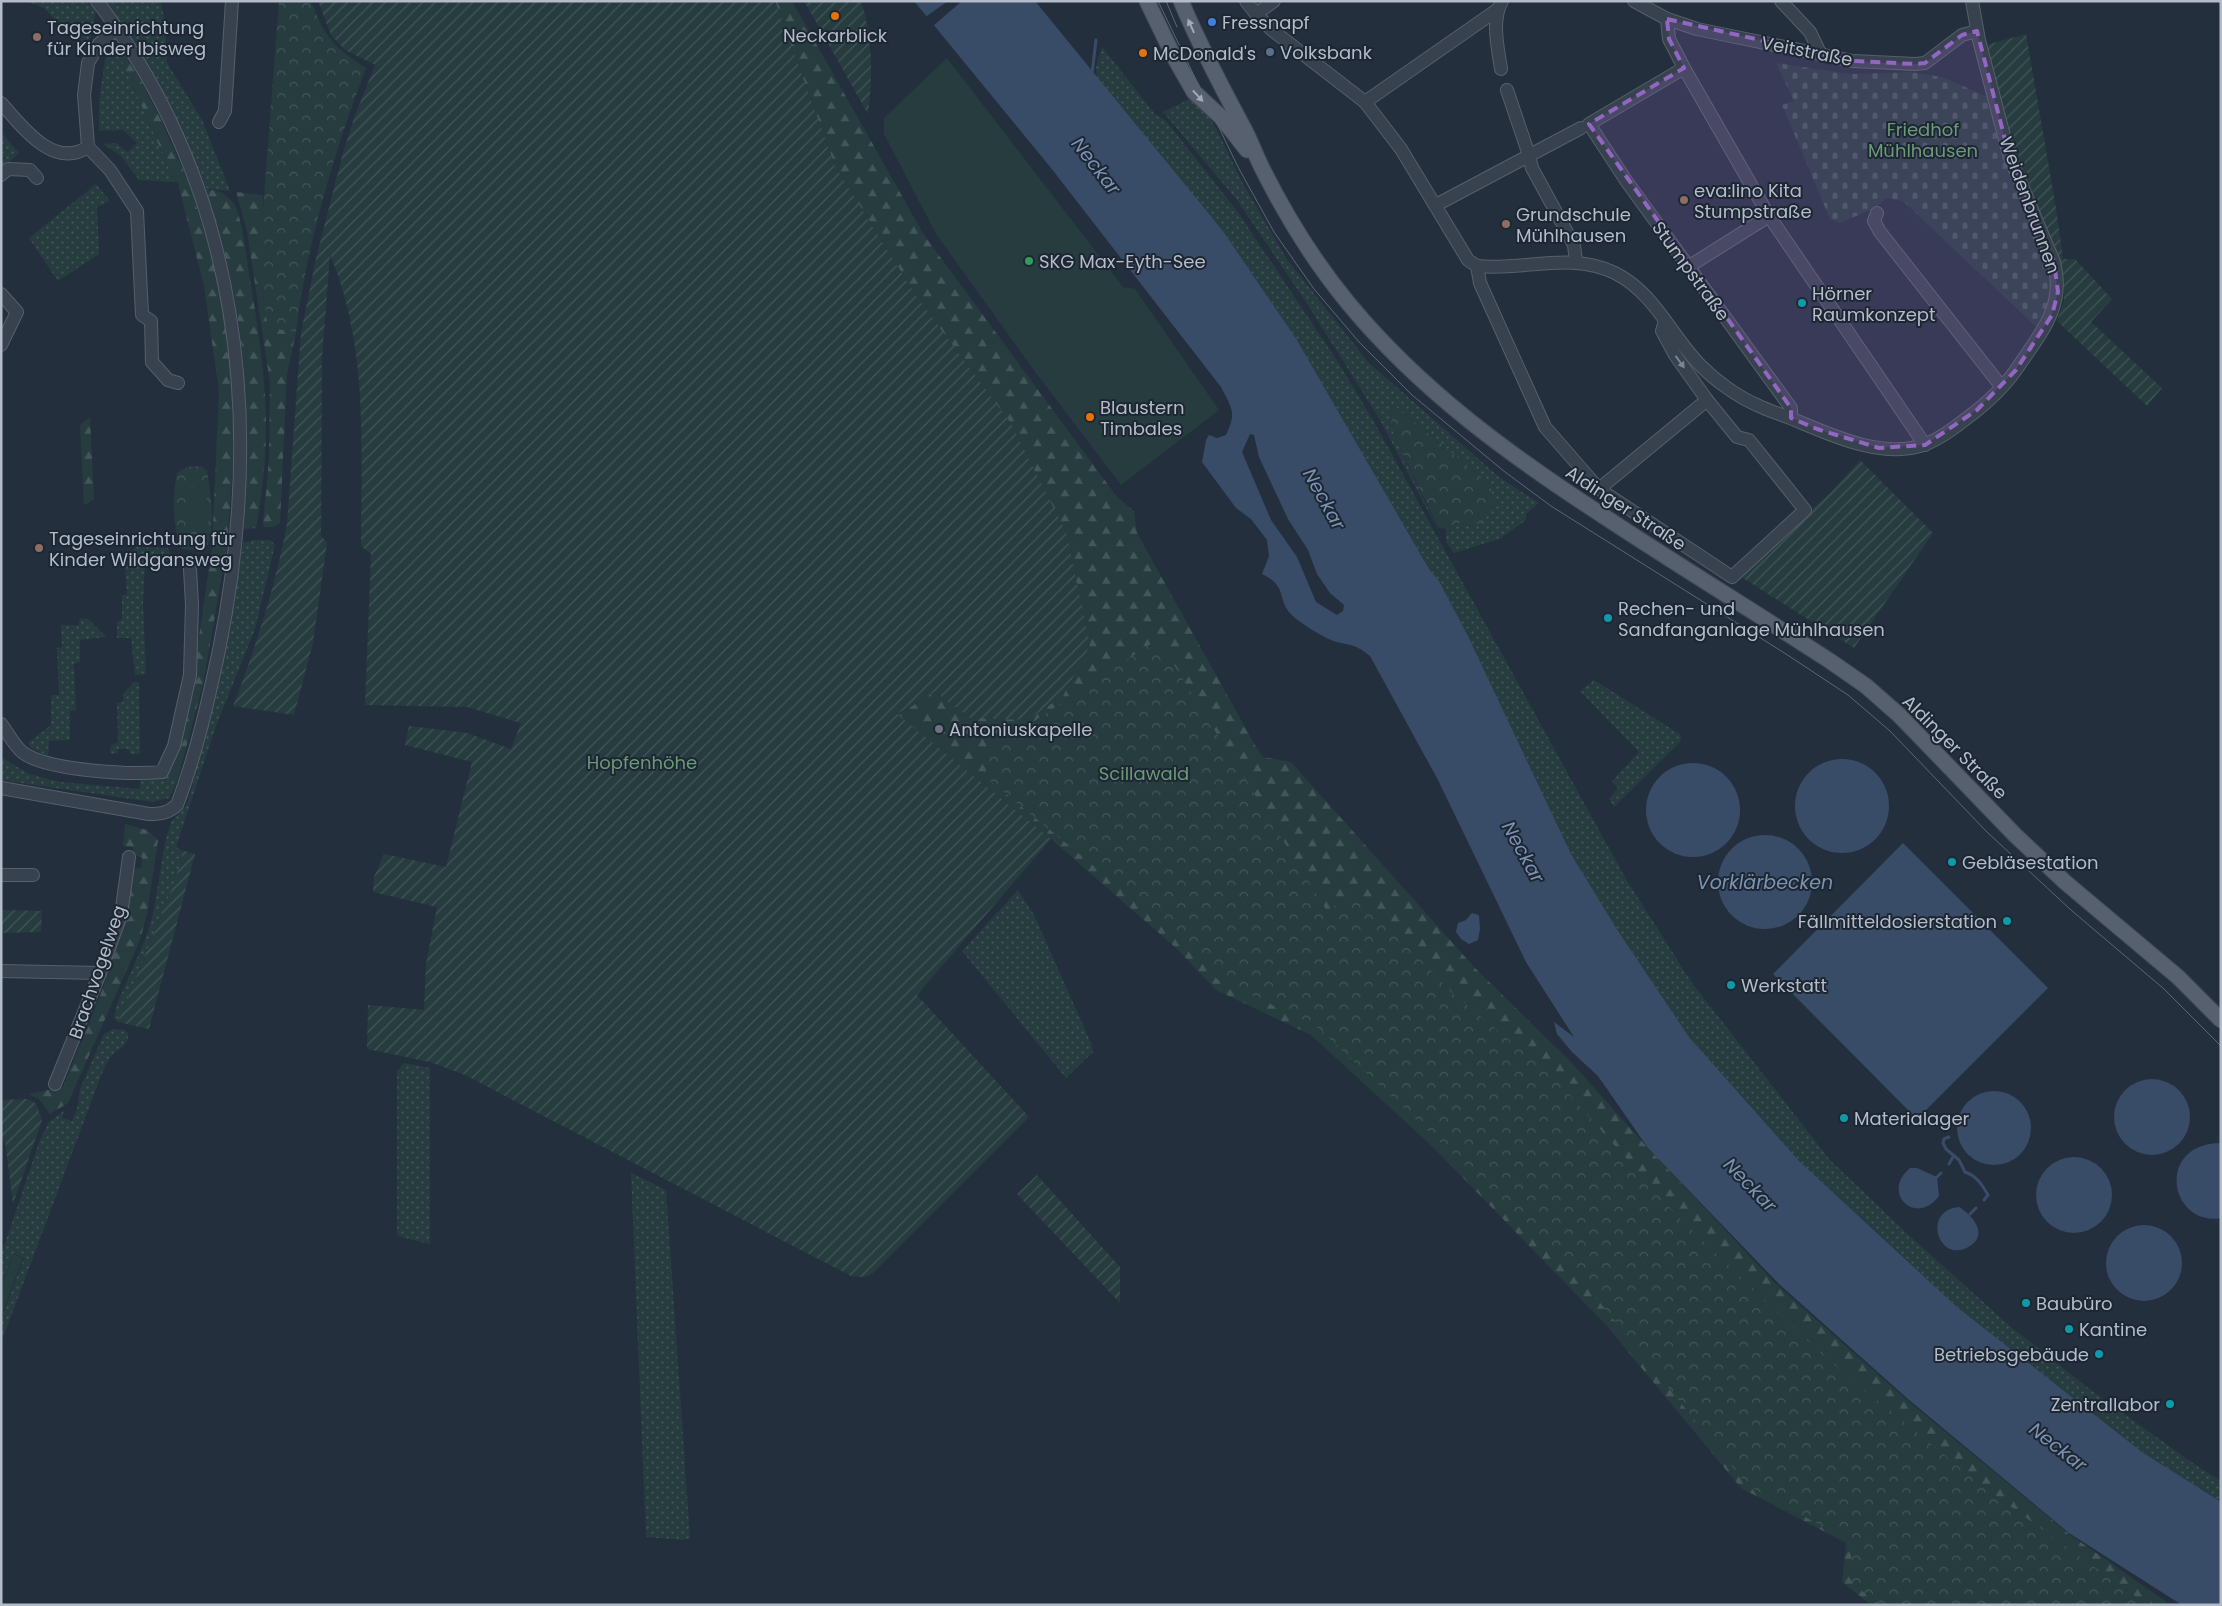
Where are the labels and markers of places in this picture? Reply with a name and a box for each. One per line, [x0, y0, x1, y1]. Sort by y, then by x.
marker: Neckarblick [829, 10, 841, 22]
place label: Fressnapf [1222, 10, 1310, 35]
place label: Tageseinrichtung für Kinder Ibisweg [47, 15, 206, 61]
marker: Fressnapf [1206, 16, 1218, 28]
place label: Neckarblick [783, 23, 888, 48]
marker: Tageseinrichtung für Kinder Ibisweg [31, 31, 43, 43]
place label: Volksbank [1280, 40, 1373, 65]
place label: McDonald's [1153, 41, 1256, 66]
marker: Volksbank [1264, 46, 1276, 58]
marker: McDonald's [1137, 47, 1149, 59]
place label: eva:lino Kita Stumpstraße [1694, 178, 1812, 224]
marker: eva:lino Kita Stumpstraße [1678, 194, 1690, 206]
place label: Grundschule Mühlhausen [1516, 202, 1631, 248]
marker: Grundschule Mühlhausen [1500, 218, 1512, 230]
place label: SKG Max-Eyth-See [1039, 249, 1206, 274]
marker: SKG Max-Eyth-See [1023, 255, 1035, 267]
place label: Hörner Raumkonzept [1812, 281, 1936, 327]
marker: Hörner Raumkonzept [1796, 297, 1808, 309]
place label: Blaustern Timbales [1100, 395, 1185, 441]
marker: Blaustern Timbales [1084, 411, 1096, 423]
place label: Tageseinrichtung für Kinder Wildgansweg [49, 526, 235, 572]
marker: Tageseinrichtung für Kinder Wildgansweg [33, 542, 45, 554]
place label: Rechen- und Sandfanganlage Mühlhausen [1618, 596, 1885, 642]
marker: Rechen- und Sandfanganlage Mühlhausen [1602, 612, 1614, 624]
place label: Antoniuskapelle [949, 717, 1092, 742]
marker: Antoniuskapelle [933, 723, 945, 735]
place label: Gebläsestation [1962, 850, 2099, 875]
marker: Gebläsestation [1946, 856, 1958, 868]
place label: Fällmitteldosierstation [1798, 909, 1997, 934]
marker: Fällmitteldosierstation [2001, 915, 2013, 927]
place label: Werkstatt [1741, 973, 1827, 998]
marker: Werkstatt [1725, 979, 1737, 991]
place label: Materialager [1854, 1106, 1970, 1131]
marker: Materialager [1838, 1112, 1850, 1124]
place label: Baubüro [2036, 1291, 2113, 1316]
marker: Baubüro [2020, 1297, 2032, 1309]
place label: Kantine [2079, 1317, 2147, 1342]
marker: Kantine [2063, 1323, 2075, 1335]
place label: Betriebsgebäude [1934, 1342, 2089, 1367]
marker: Betriebsgebäude [2093, 1348, 2105, 1360]
place label: Zentrallabor [2051, 1392, 2160, 1417]
marker: Zentrallabor [2164, 1398, 2176, 1410]

